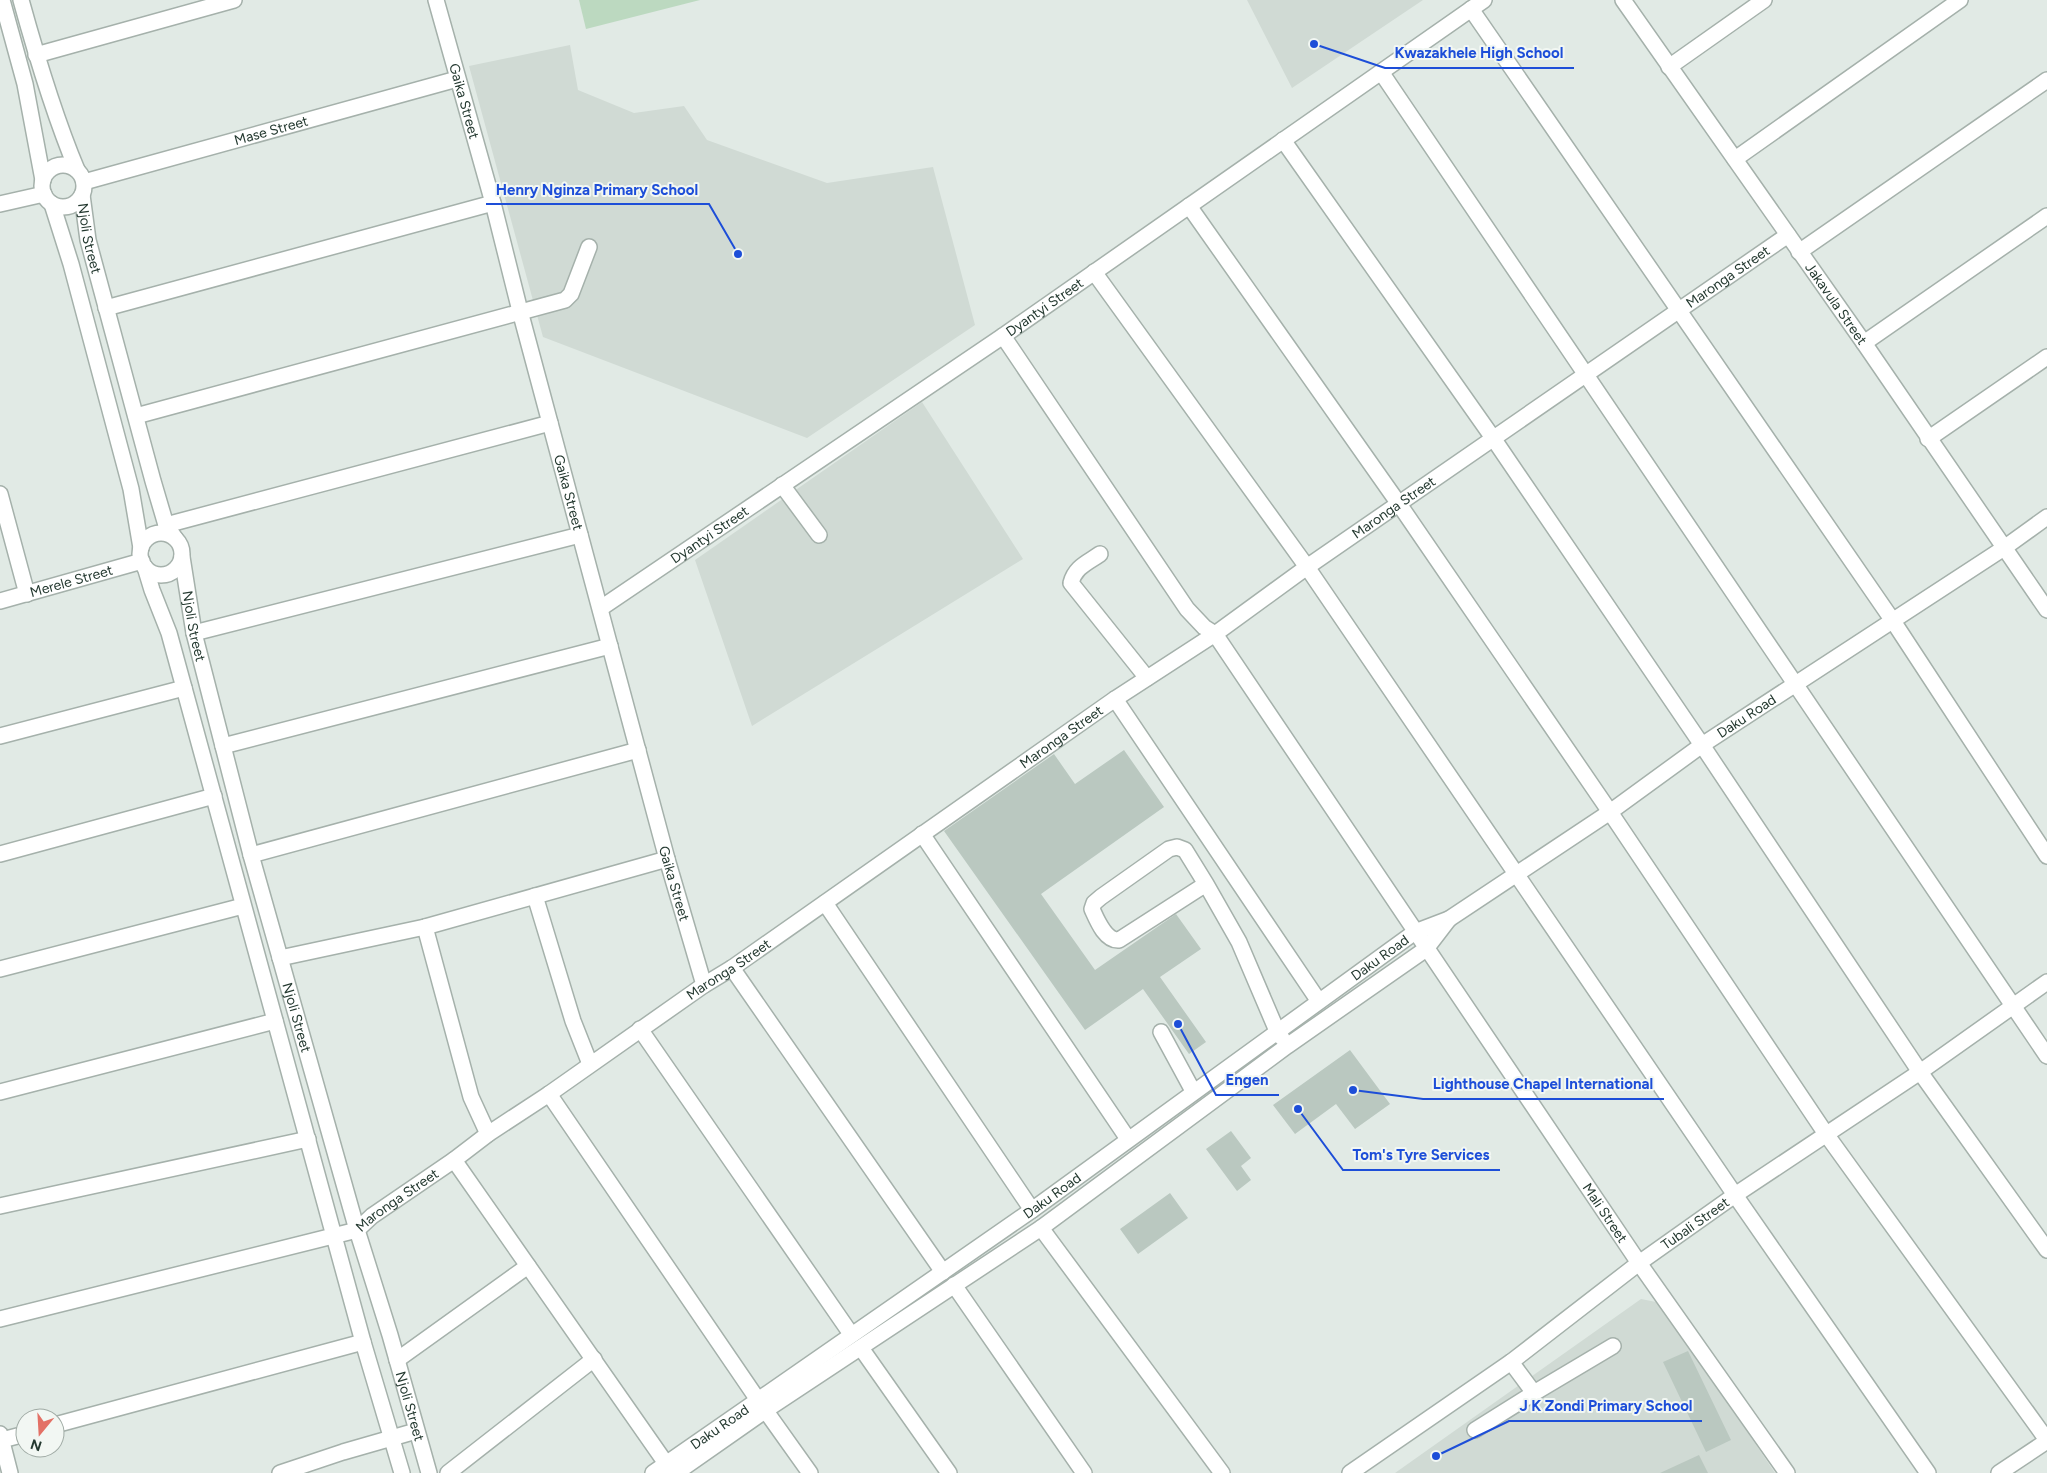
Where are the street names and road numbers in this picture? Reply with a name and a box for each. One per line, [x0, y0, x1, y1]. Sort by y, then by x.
street label: Gaika Street [445, 62, 483, 141]
street label: Mase Street [232, 113, 310, 149]
street label: Njoli Street [74, 202, 105, 276]
street label: Maronga Street [1683, 242, 1773, 312]
street label: Jakavula Street [1801, 260, 1870, 348]
street label: Dyantyi Street [1003, 275, 1087, 340]
street label: Gaika Street [550, 453, 586, 532]
street label: Maronga Street [1349, 473, 1439, 542]
street label: Dyantyi Street [668, 503, 752, 567]
street label: Merele Street [28, 562, 115, 601]
street label: Njoli Street [178, 589, 209, 663]
street label: Daku Road [1714, 691, 1779, 742]
street label: Maronga Street [1017, 702, 1106, 772]
street label: Gaika Street [655, 844, 693, 923]
street label: Daku Road [1348, 931, 1412, 985]
street label: Maronga Street [683, 936, 774, 1004]
street label: Njoli Street [279, 981, 314, 1054]
street label: Maronga Street [352, 1165, 442, 1236]
street label: Daku Road [1020, 1169, 1084, 1222]
street label: Mali Street [1579, 1180, 1631, 1246]
street label: Tubali Street [1658, 1194, 1733, 1254]
street label: Njoli Street [392, 1370, 428, 1443]
street label: Daku Road [687, 1401, 752, 1453]

